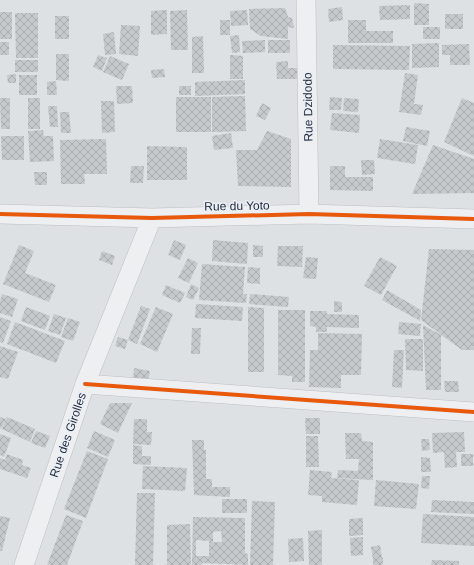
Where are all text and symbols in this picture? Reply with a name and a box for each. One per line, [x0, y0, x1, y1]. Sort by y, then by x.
street label: Rue Dzidodo [300, 72, 316, 142]
street label: Rue du Yoto [204, 198, 270, 214]
street label: Rue des Girolles [47, 391, 89, 479]

